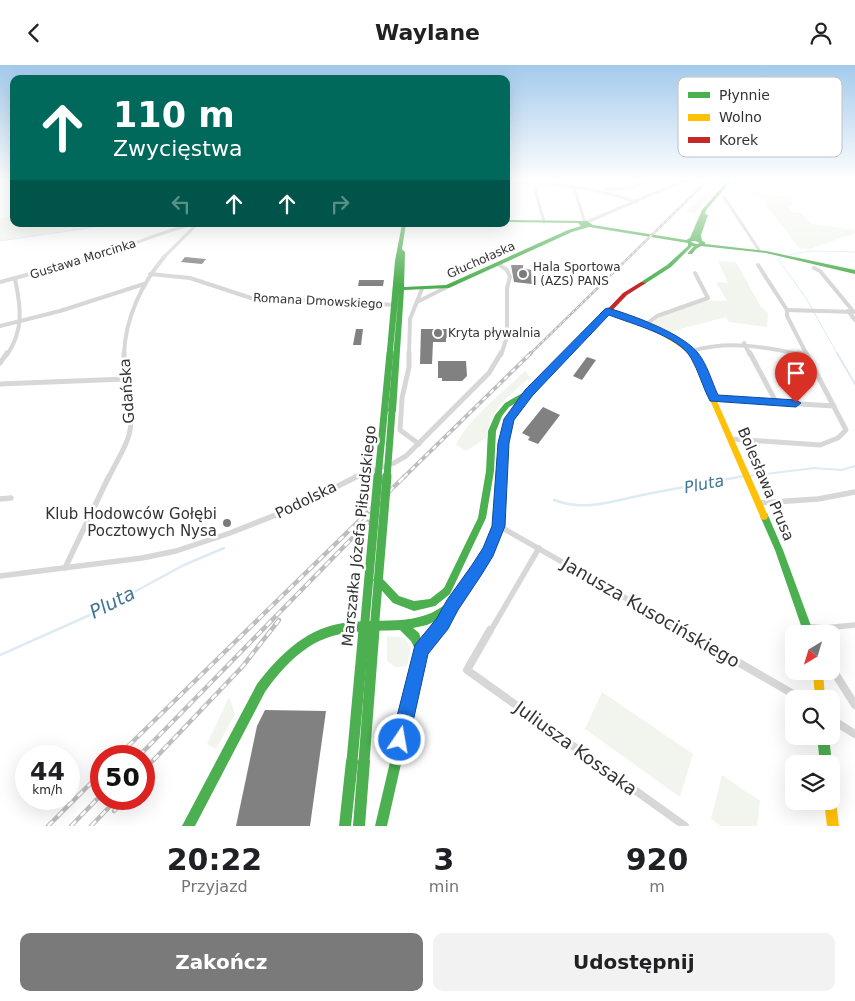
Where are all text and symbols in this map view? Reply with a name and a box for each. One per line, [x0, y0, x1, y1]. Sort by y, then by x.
icon: back [20, 19, 48, 47]
icon: person [807, 19, 835, 47]
text: Waylane [375, 20, 480, 45]
legend [678, 77, 842, 157]
text: Płynnie [719, 87, 770, 103]
icon: ahead [30, 95, 95, 160]
text: 110 m [113, 95, 235, 135]
text: Wolno [719, 109, 762, 125]
text: Korek [719, 132, 759, 148]
text: Zwycięstwa [113, 136, 242, 161]
icon: left [167, 190, 195, 218]
icon: ahead [220, 190, 248, 218]
icon: ahead [273, 190, 301, 218]
icon: right [326, 190, 354, 218]
street label: Gustawa Morcinka [28, 236, 138, 282]
street label: Głuchołaska [445, 239, 517, 281]
place label: Hala Sportowa I (AZS) PANS [533, 260, 621, 288]
marker: Hala Sportowa I (AZS) PANS [517, 268, 529, 280]
street label: Romana Dmowskiego [253, 291, 383, 311]
place label: Kryta pływalnia [448, 326, 541, 340]
marker: Kryta pływalnia [432, 327, 444, 339]
pin [775, 352, 817, 403]
street label: Gdańska [116, 358, 138, 424]
icon: arrive [782, 359, 810, 387]
street label: Marszałka Józefa Piłsudskiego [338, 424, 380, 648]
street label: Bolesława Prusa [734, 424, 798, 544]
water label: Pluta [682, 471, 726, 497]
street label: Podolska [272, 477, 340, 523]
place label: Klub Hodowców Gołębi Pocztowych Nysa [45, 505, 217, 540]
marker: Klub Hodowców Gołębi Pocztowych Nysa [221, 517, 233, 529]
street label: Janusza Kusocińskiego [557, 552, 744, 672]
water label: Pluta [86, 581, 138, 623]
north arrow [785, 625, 840, 680]
map controls [785, 625, 840, 810]
button: search [785, 690, 840, 745]
street label: Juliusza Kossaka [510, 696, 641, 800]
position arrow [373, 713, 425, 765]
speed limit sign: 50 [90, 745, 155, 810]
button: layers [785, 755, 840, 810]
text: 44 [30, 757, 65, 786]
text: km/h [32, 783, 63, 797]
text: 20:22 [167, 842, 262, 877]
text: 3 [433, 842, 454, 877]
text: 920 [626, 842, 688, 877]
text: Przyjazd [181, 877, 248, 896]
text: min [429, 877, 459, 896]
text: m [649, 877, 665, 896]
button: Zakończ [20, 933, 423, 991]
button: Udostępnij [433, 933, 835, 991]

